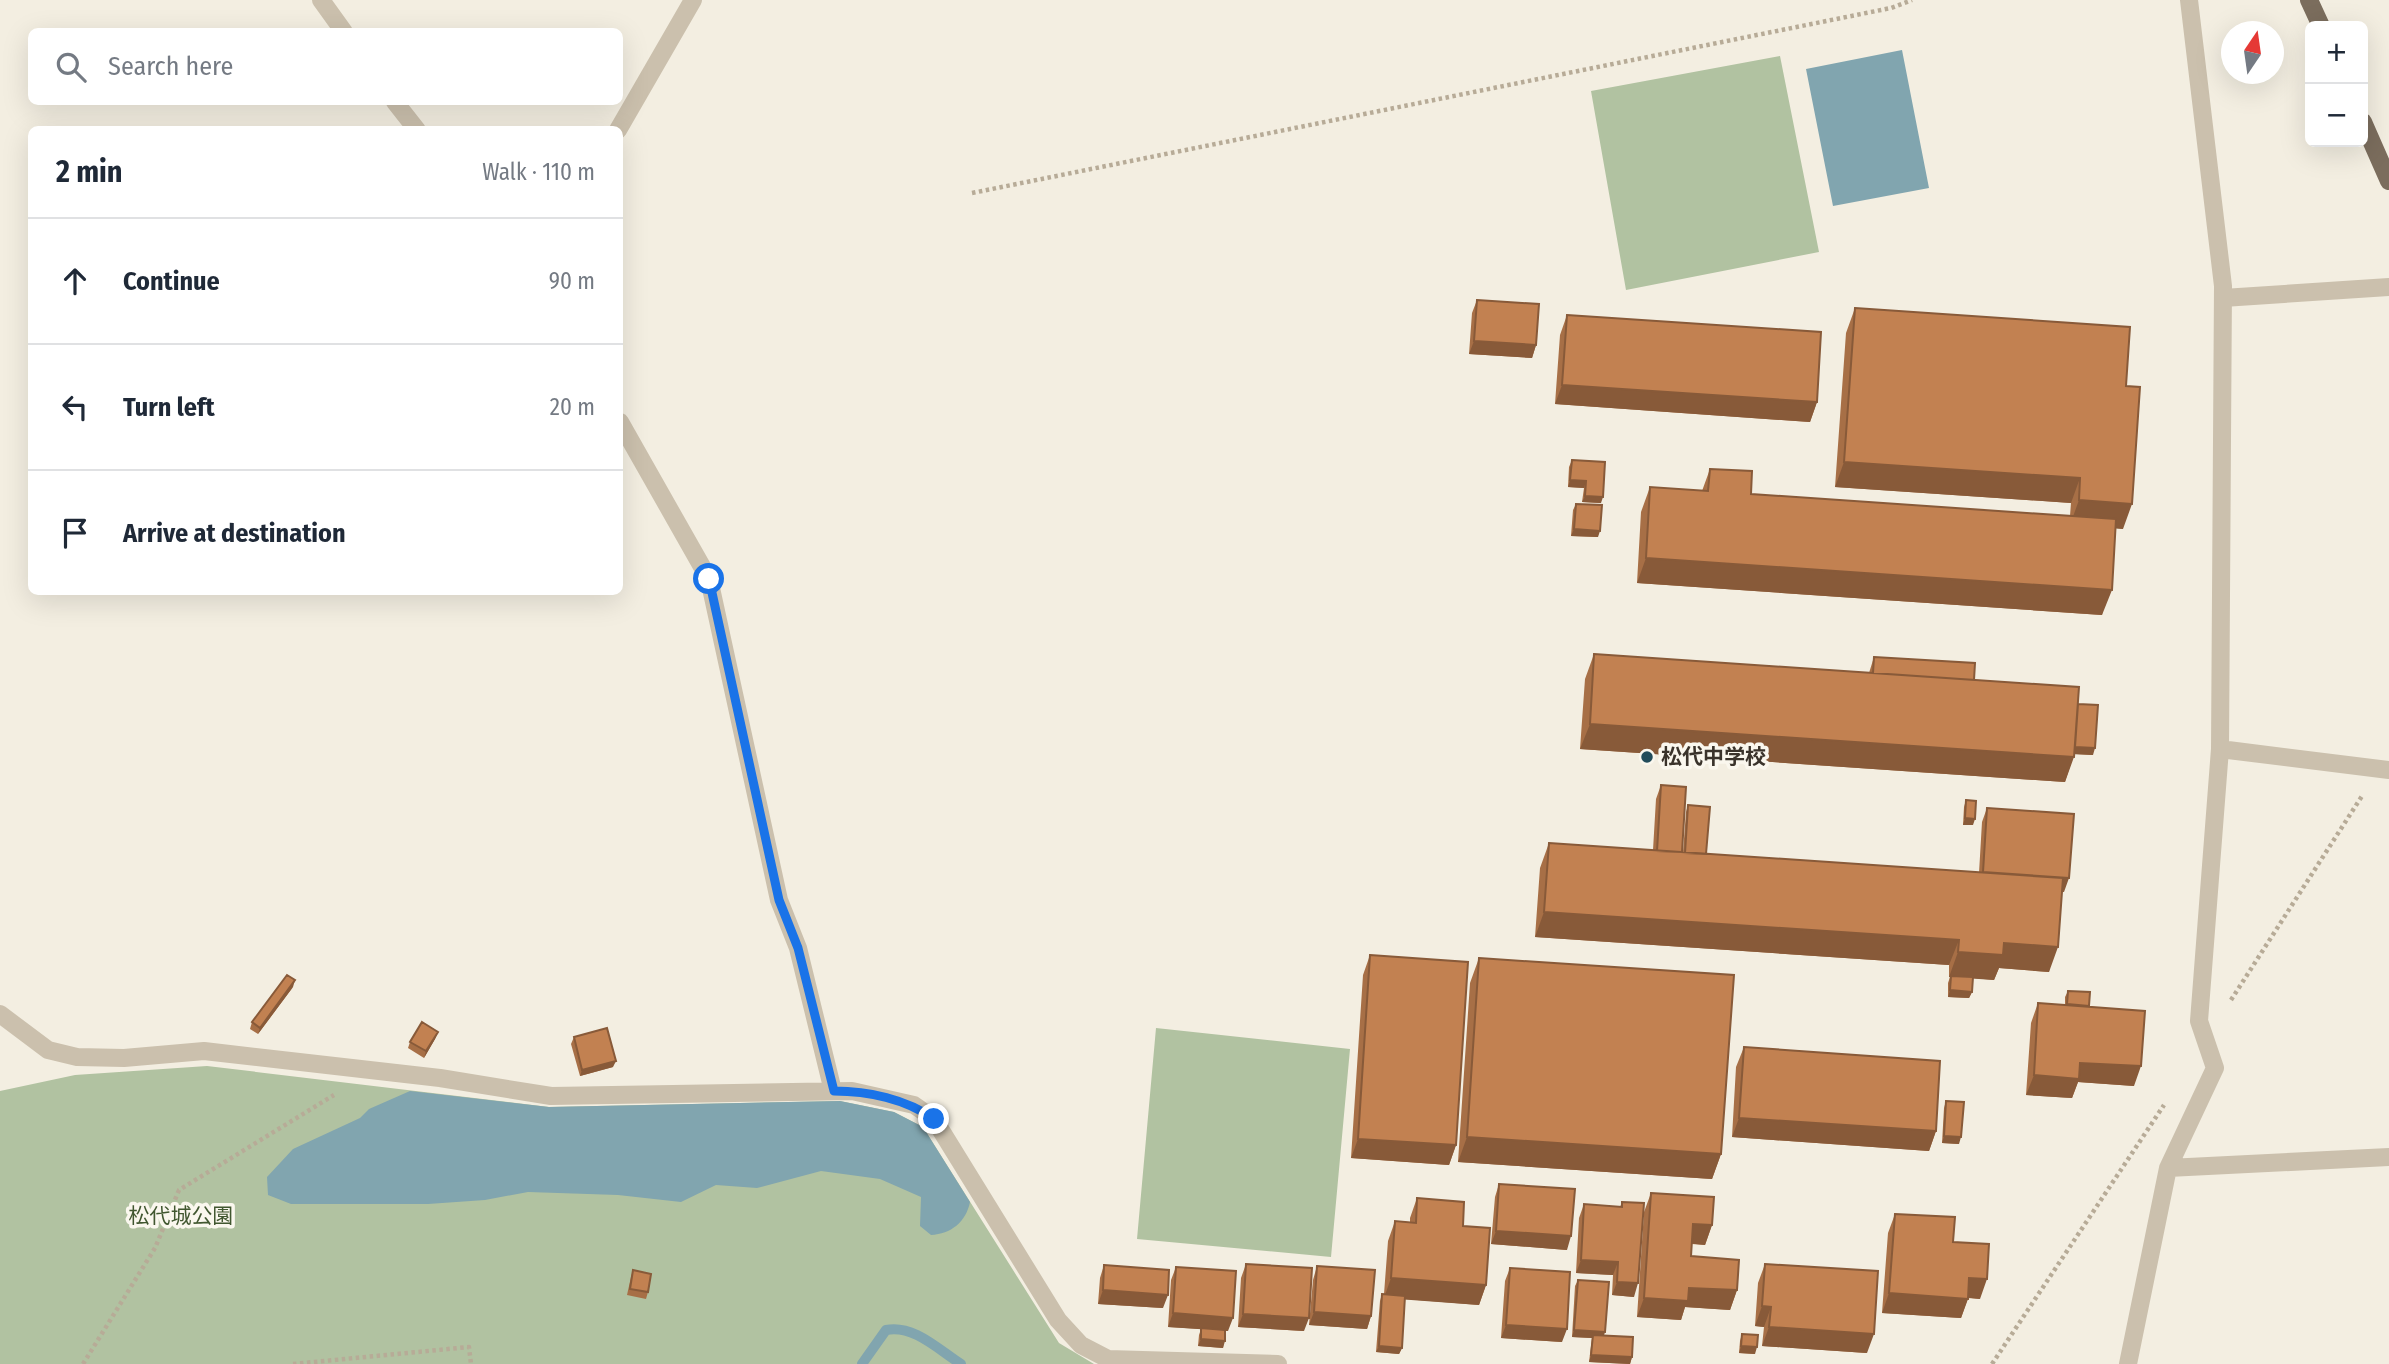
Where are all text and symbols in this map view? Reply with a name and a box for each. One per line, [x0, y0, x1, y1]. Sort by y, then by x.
north arrow [2221, 21, 2284, 84]
map controls [2305, 21, 2368, 147]
button: + [2305, 21, 2368, 84]
search box [28, 28, 623, 105]
icon: search [52, 48, 90, 86]
text: Search here [108, 51, 233, 82]
button: − [2305, 84, 2368, 147]
text: 2 min [56, 154, 123, 190]
text: Walk · 110 m [482, 158, 595, 186]
icon: ahead [56, 262, 94, 300]
text: Continue [123, 266, 220, 297]
text: 90 m [549, 267, 595, 295]
icon: left [56, 388, 94, 426]
text: Turn left [123, 392, 215, 423]
text: 20 m [550, 393, 595, 421]
icon: arrive [56, 514, 94, 552]
text: Arrive at destination [123, 518, 346, 549]
route start [693, 563, 724, 594]
place label: 松代中学校 [1661, 744, 1766, 770]
marker: 松代中学校 [1639, 749, 1655, 765]
route end [918, 1103, 949, 1134]
park label: 松代城公園 [129, 1203, 234, 1229]

